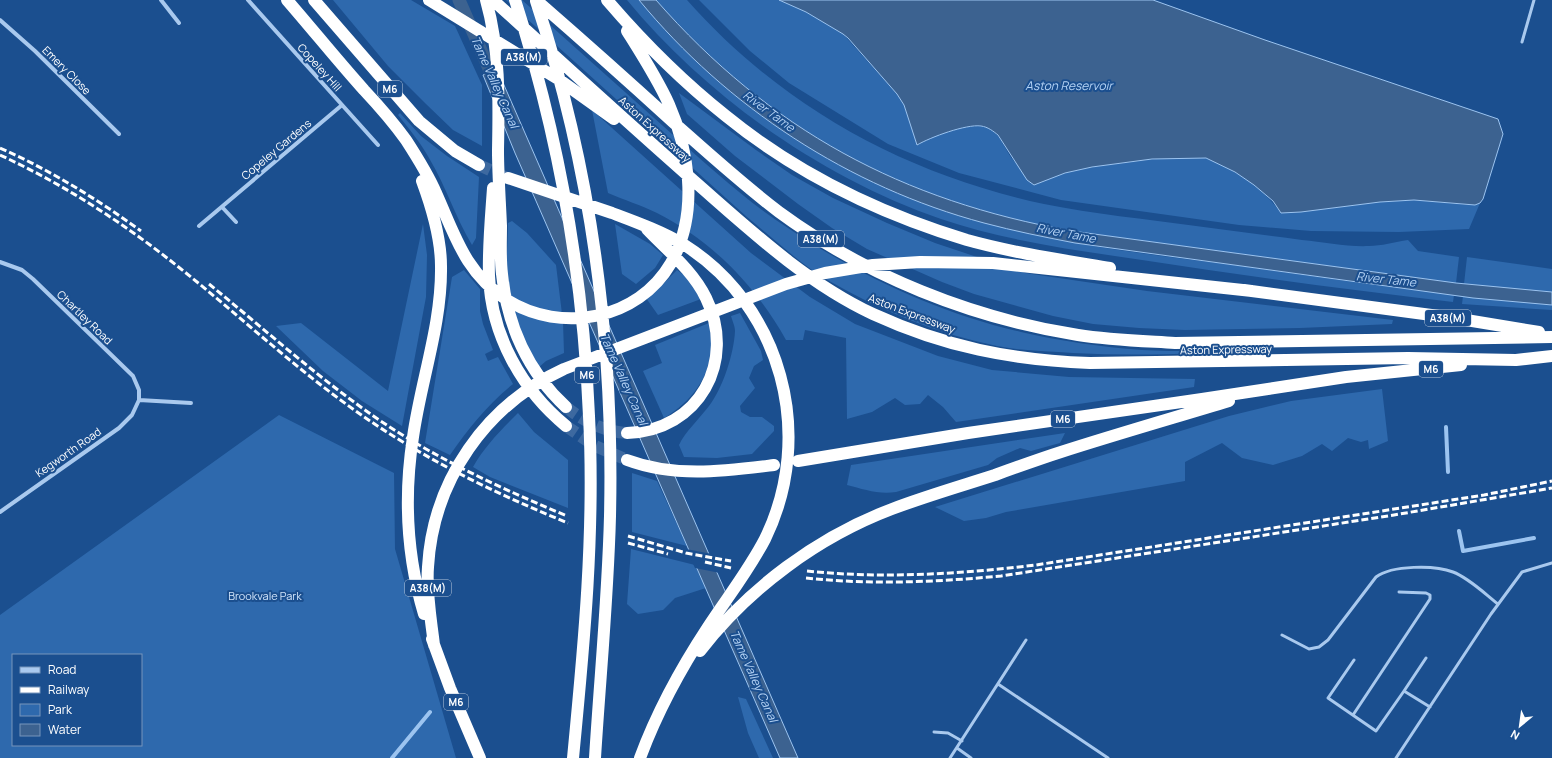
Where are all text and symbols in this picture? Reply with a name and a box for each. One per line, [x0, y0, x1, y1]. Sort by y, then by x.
water label: Tame Valley Canal [467, 33, 524, 133]
street label: Copeley Hill [295, 40, 345, 94]
street label: Emery Close [39, 42, 95, 98]
road number: A38(M) [501, 49, 547, 65]
water label: Aston Reservoir [1025, 77, 1114, 94]
road number: M6 [378, 81, 402, 97]
water label: River Tame [740, 86, 799, 136]
street label: Aston Expressway [616, 93, 694, 166]
street label: Copeley Gardens [238, 115, 314, 183]
water label: River Tame [1035, 219, 1098, 247]
road number: A38(M) [798, 231, 844, 247]
water label: River Tame [1355, 267, 1418, 291]
street label: Chartley Road [54, 287, 116, 347]
street label: Aston Expressway [866, 290, 958, 337]
road number: A38(M) [1425, 310, 1471, 326]
water label: Tame Valley Canal [596, 330, 653, 430]
street label: Aston Expressway [1180, 341, 1272, 357]
road number: M6 [1419, 361, 1443, 377]
road number: M6 [575, 367, 599, 383]
road number: M6 [1051, 411, 1075, 427]
street label: Kegworth Road [32, 424, 104, 480]
road number: A38(M) [405, 580, 451, 596]
park label: Brookvale Park [228, 588, 302, 603]
water label: Tame Valley Canal [726, 627, 783, 727]
legend [12, 654, 142, 746]
text: Road [48, 661, 76, 678]
text: Railway [48, 681, 90, 698]
road number: M6 [444, 694, 468, 710]
text: Park [48, 701, 73, 718]
north arrow [1500, 706, 1540, 746]
text: Water [48, 721, 82, 738]
text: N [1508, 727, 1522, 744]

